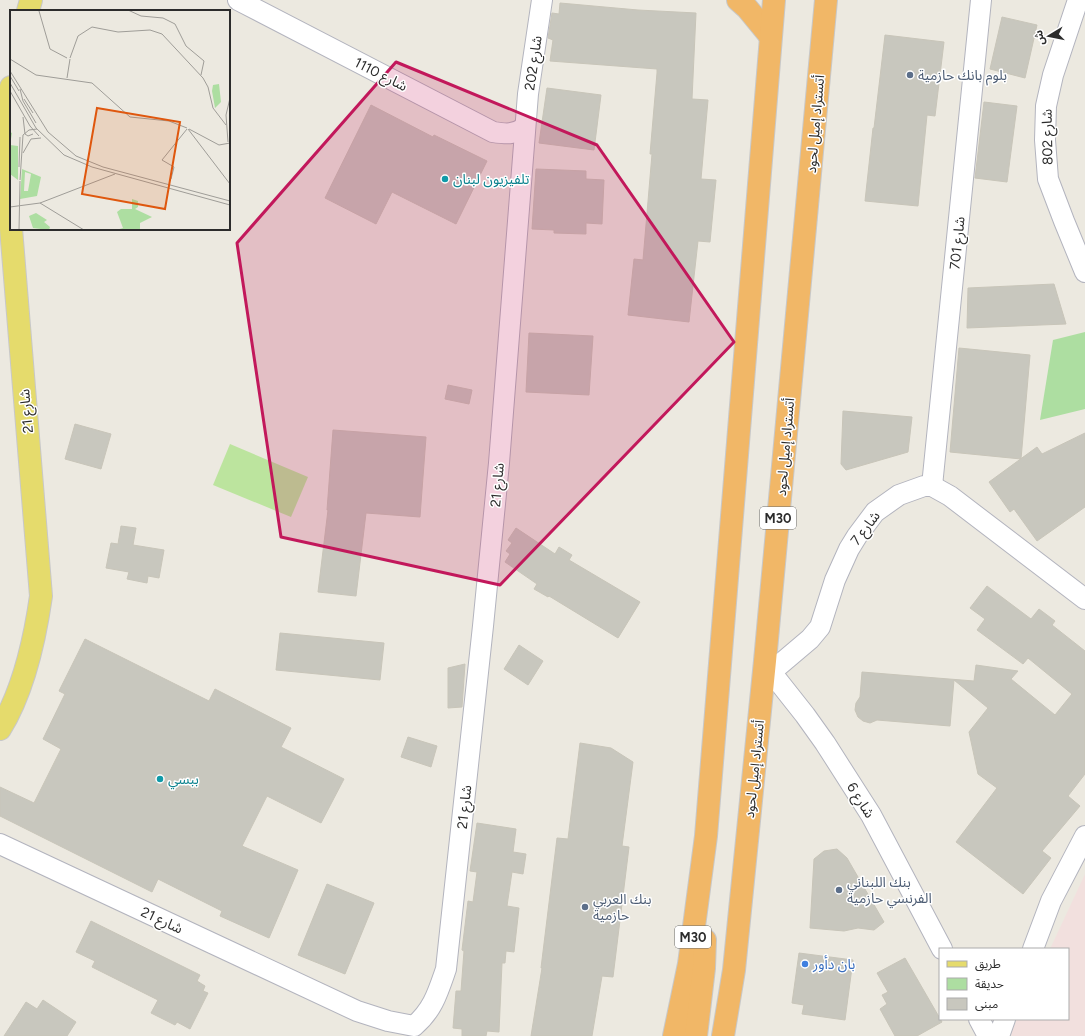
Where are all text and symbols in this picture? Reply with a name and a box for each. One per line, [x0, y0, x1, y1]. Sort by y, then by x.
inset map [10, 10, 230, 230]
north arrow [1029, 16, 1069, 56]
text: ش [1032, 29, 1047, 46]
street label: شارع 202 [521, 34, 548, 92]
street label: شارع 1110 [351, 54, 410, 97]
place label: بلوم بانك حازمية [918, 67, 1007, 86]
marker: بلوم بانك حازمية [905, 70, 915, 80]
street label: أتستراد إميل لحود [802, 74, 829, 174]
street label: شارع 802 [1039, 109, 1058, 165]
place label: تلفيزيون لبنان [453, 171, 529, 188]
marker: تلفيزيون لبنان [440, 174, 450, 184]
street label: شارع 701 [946, 216, 971, 271]
street label: شارع 21 [16, 388, 39, 434]
street label: أتستراد إميل لحود [772, 397, 799, 497]
street label: شارع 21 [487, 462, 510, 508]
road number: M30 [760, 507, 796, 529]
street label: شارع 7 [847, 508, 885, 550]
street label: أتستراد إميل لحود [740, 719, 769, 819]
place label: ببسي [168, 771, 199, 790]
marker: ببسي [155, 774, 165, 784]
street label: شارع 6 [841, 779, 878, 822]
street label: شارع 21 [454, 784, 477, 830]
place label: بنك اللبناني الفرنسي حازمية [847, 874, 932, 909]
marker: بنك اللبناني الفرنسي حازمية [834, 885, 844, 895]
place label: بنك العربي حازمية [593, 891, 652, 924]
marker: بنك العربي حازمية [580, 902, 590, 912]
street label: شارع 21 [137, 903, 185, 939]
road number: M30 [675, 926, 711, 948]
legend [939, 948, 1069, 1020]
place label: بان دأور [812, 955, 855, 973]
text: طريق [975, 957, 1001, 972]
marker: بان دأور [800, 959, 810, 969]
text: حديقة [975, 977, 1004, 991]
text: مبنى [975, 997, 998, 1011]

